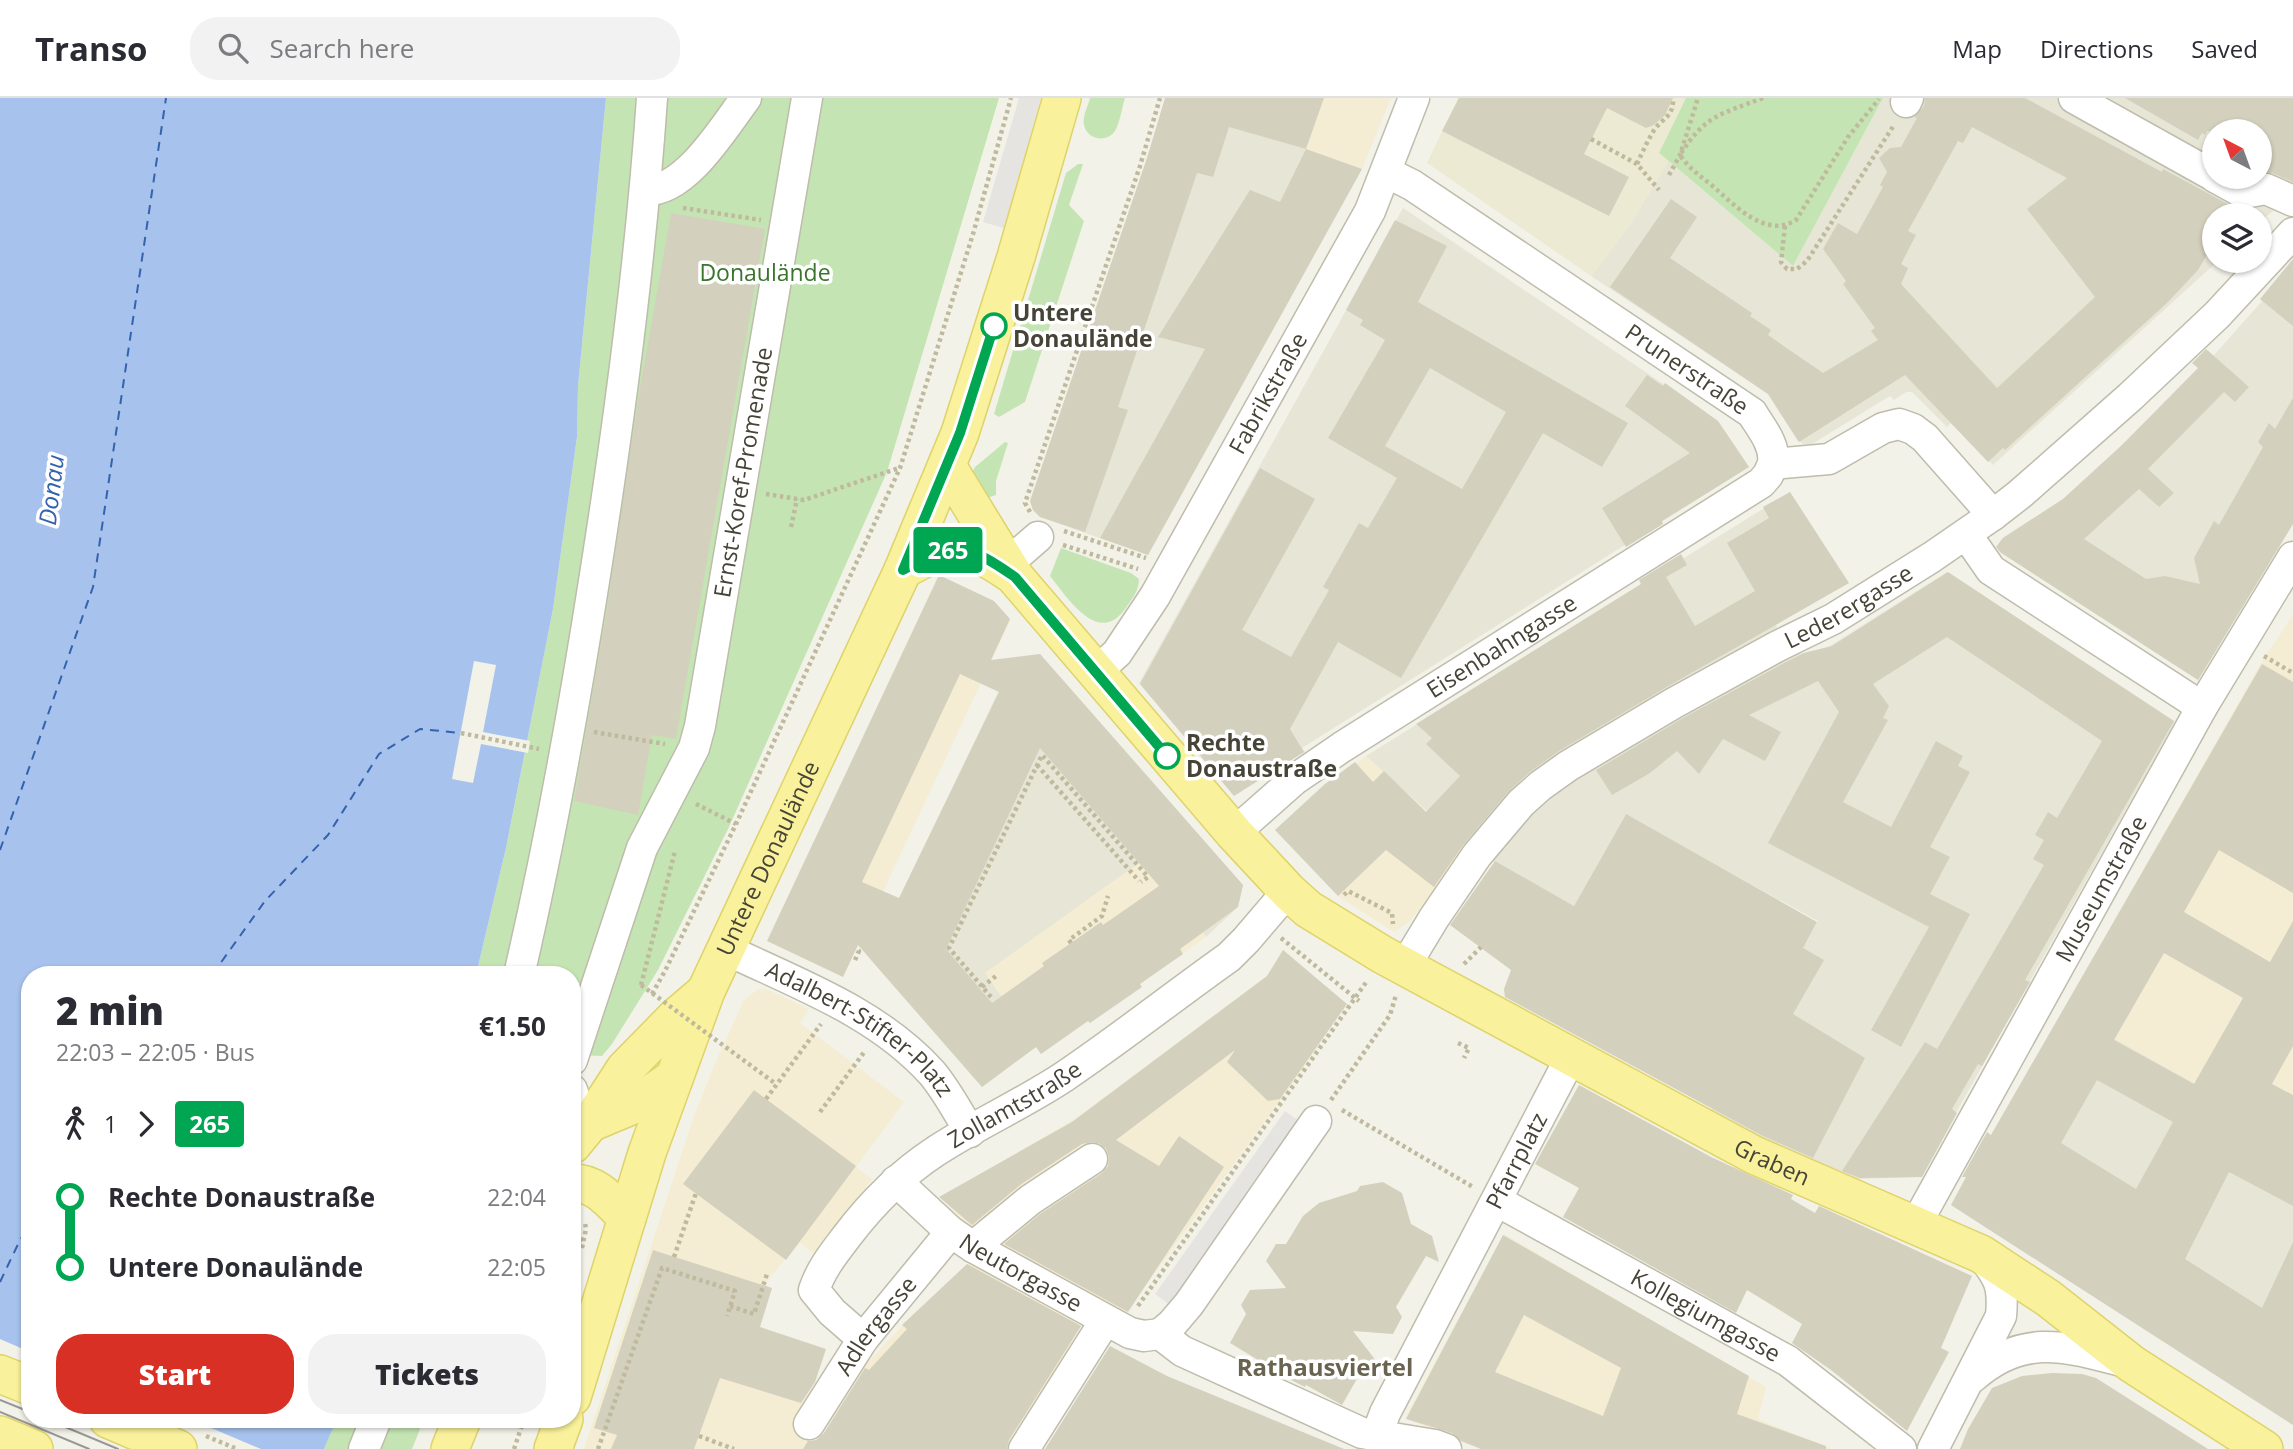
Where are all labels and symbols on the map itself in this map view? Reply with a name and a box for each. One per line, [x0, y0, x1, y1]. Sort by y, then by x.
north arrow [2202, 119, 2272, 189]
park label: Donaulände [699, 256, 831, 288]
place label: Untere Donaulände [1013, 296, 1153, 354]
marker: Untere Donaulände [981, 313, 1007, 339]
street label: Prunerstraße [1619, 316, 1755, 421]
street label: Fabrikstraße [1221, 326, 1314, 459]
street label: Ernst-Koref-Promenade [705, 345, 779, 600]
water label: Donau [30, 453, 71, 527]
line badge: 265 [908, 527, 988, 573]
street label: Lederergasse [1778, 556, 1918, 656]
street label: Eisenbahngasse [1420, 586, 1582, 705]
place label: Rechte Donaustraße [1186, 726, 1337, 784]
marker: Rechte Donaustraße [1154, 743, 1180, 769]
street label: Untere Donaulände [708, 755, 826, 961]
street label: Museumstraße [2047, 809, 2154, 967]
street label: Adalbert-Stifter-Platz [761, 953, 962, 1103]
street label: Zollamtstraße [941, 1053, 1087, 1155]
street label: Pfarrplatz [1477, 1107, 1554, 1214]
street label: Graben [1729, 1130, 1815, 1192]
street label: Neutorgasse [953, 1225, 1088, 1319]
street label: Kollegiumgasse [1625, 1261, 1787, 1369]
street label: Adlergasse [827, 1269, 923, 1381]
district label: Rathausviertel [1237, 1350, 1413, 1383]

